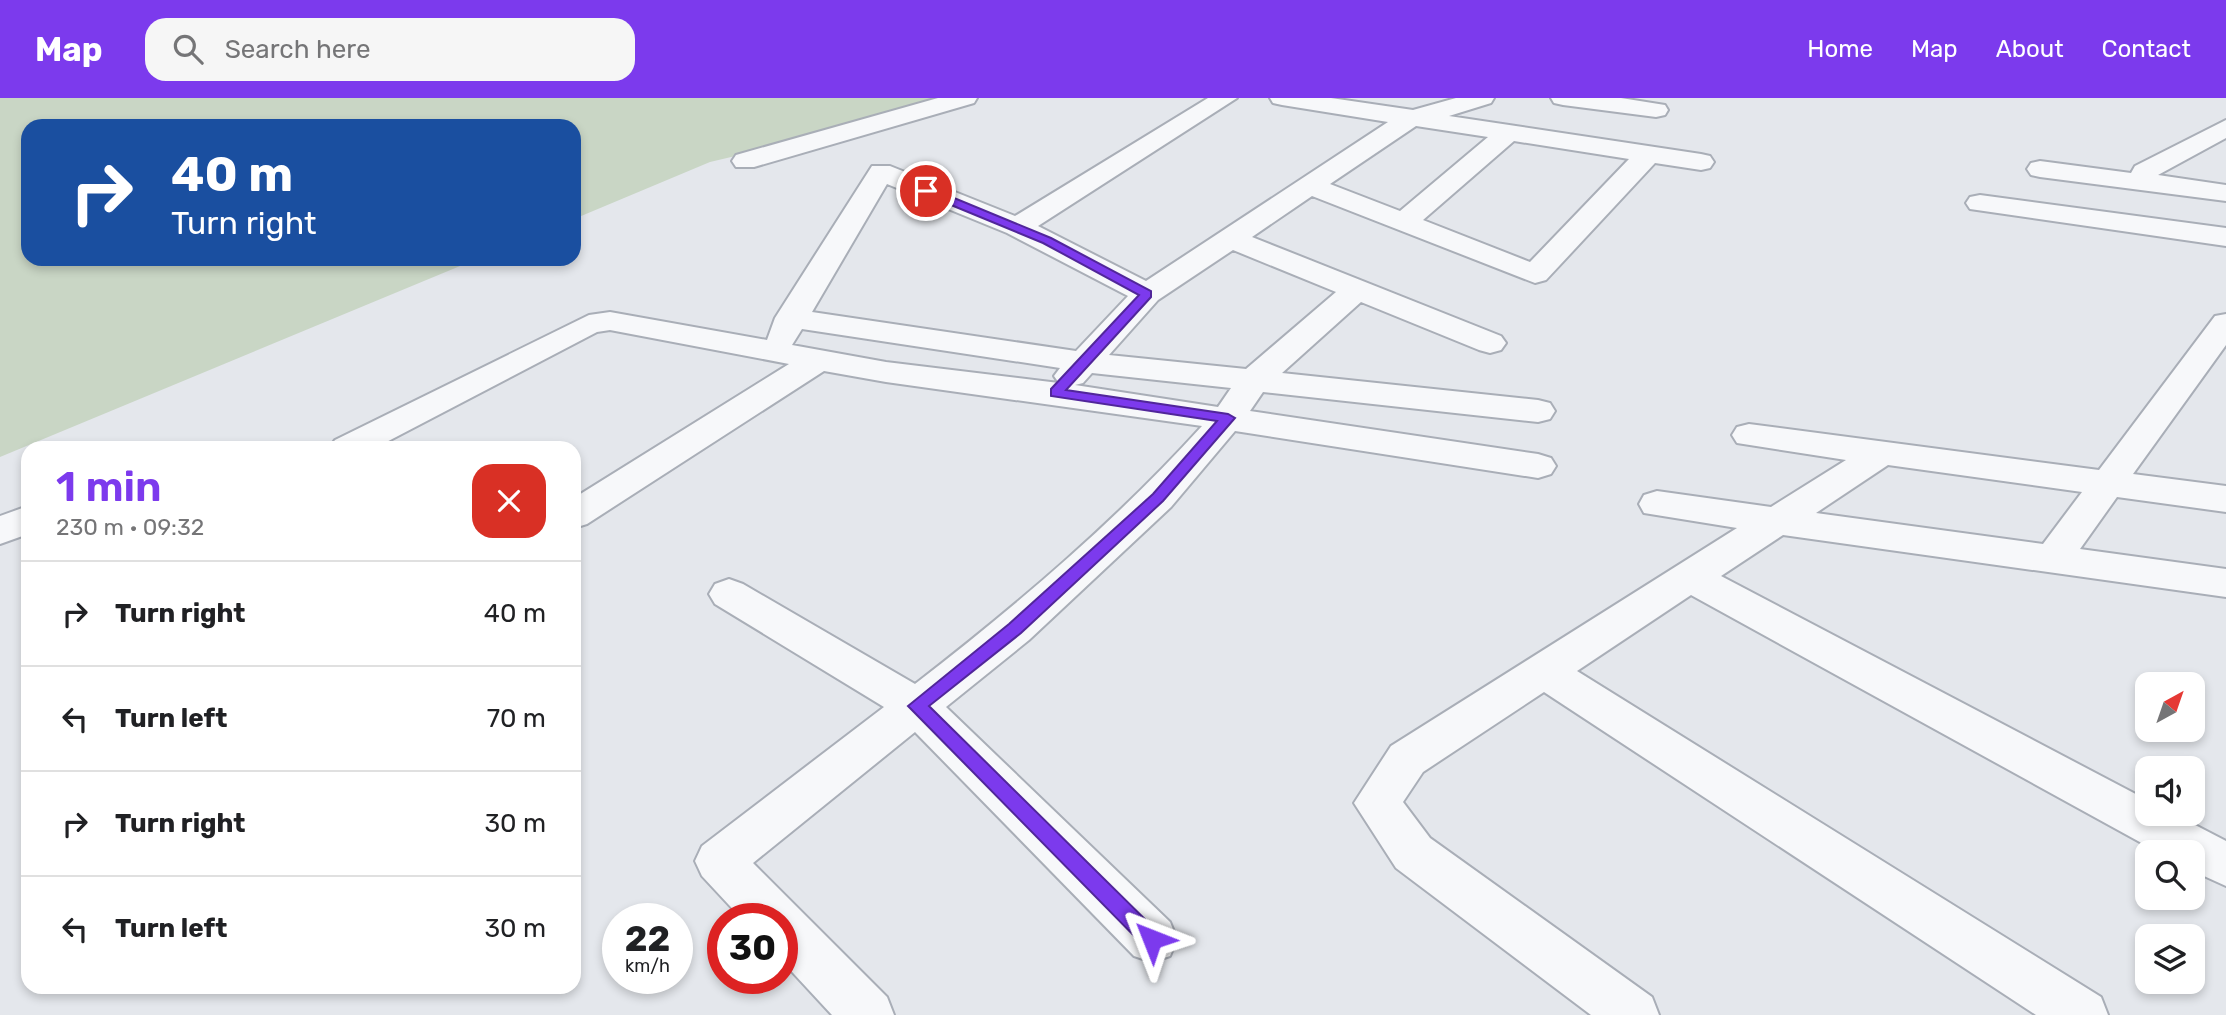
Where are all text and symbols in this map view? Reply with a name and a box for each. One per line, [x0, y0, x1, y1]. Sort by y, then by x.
search box [145, 18, 635, 81]
text: Map [35, 30, 103, 69]
icon: search [169, 30, 207, 68]
text: Search here [225, 34, 370, 65]
text: Home [1807, 35, 1873, 63]
text: Map [1911, 35, 1958, 63]
text: About [1996, 35, 2064, 63]
text: Contact [2102, 35, 2191, 63]
text: 40 m [171, 145, 293, 203]
icon: right [56, 147, 147, 238]
pin [896, 161, 956, 221]
icon: arrive [907, 172, 945, 210]
text: Turn right [171, 204, 316, 242]
text: 1 min [56, 462, 162, 512]
button: close [472, 464, 546, 538]
text: 230 m · 09:32 [56, 513, 204, 541]
icon: right [56, 595, 94, 633]
text: Turn right [115, 598, 245, 629]
text: 40 m [484, 598, 546, 629]
north arrow [2135, 672, 2205, 742]
map controls [2135, 672, 2205, 994]
icon: left [56, 700, 94, 738]
text: Turn left [115, 703, 227, 734]
text: 70 m [487, 703, 546, 734]
button: sound [2135, 756, 2205, 826]
icon: right [56, 805, 94, 843]
text: Turn right [115, 808, 245, 839]
text: 30 m [484, 808, 546, 839]
button: search [2135, 840, 2205, 910]
position arrow [1115, 902, 1189, 976]
speed limit sign: 30 [707, 903, 798, 994]
icon: left [56, 910, 94, 948]
text: Turn left [115, 913, 227, 944]
text: 30 m [484, 913, 546, 944]
text: 22 [625, 918, 670, 960]
button: layers [2135, 924, 2205, 994]
text: km/h [625, 955, 670, 977]

